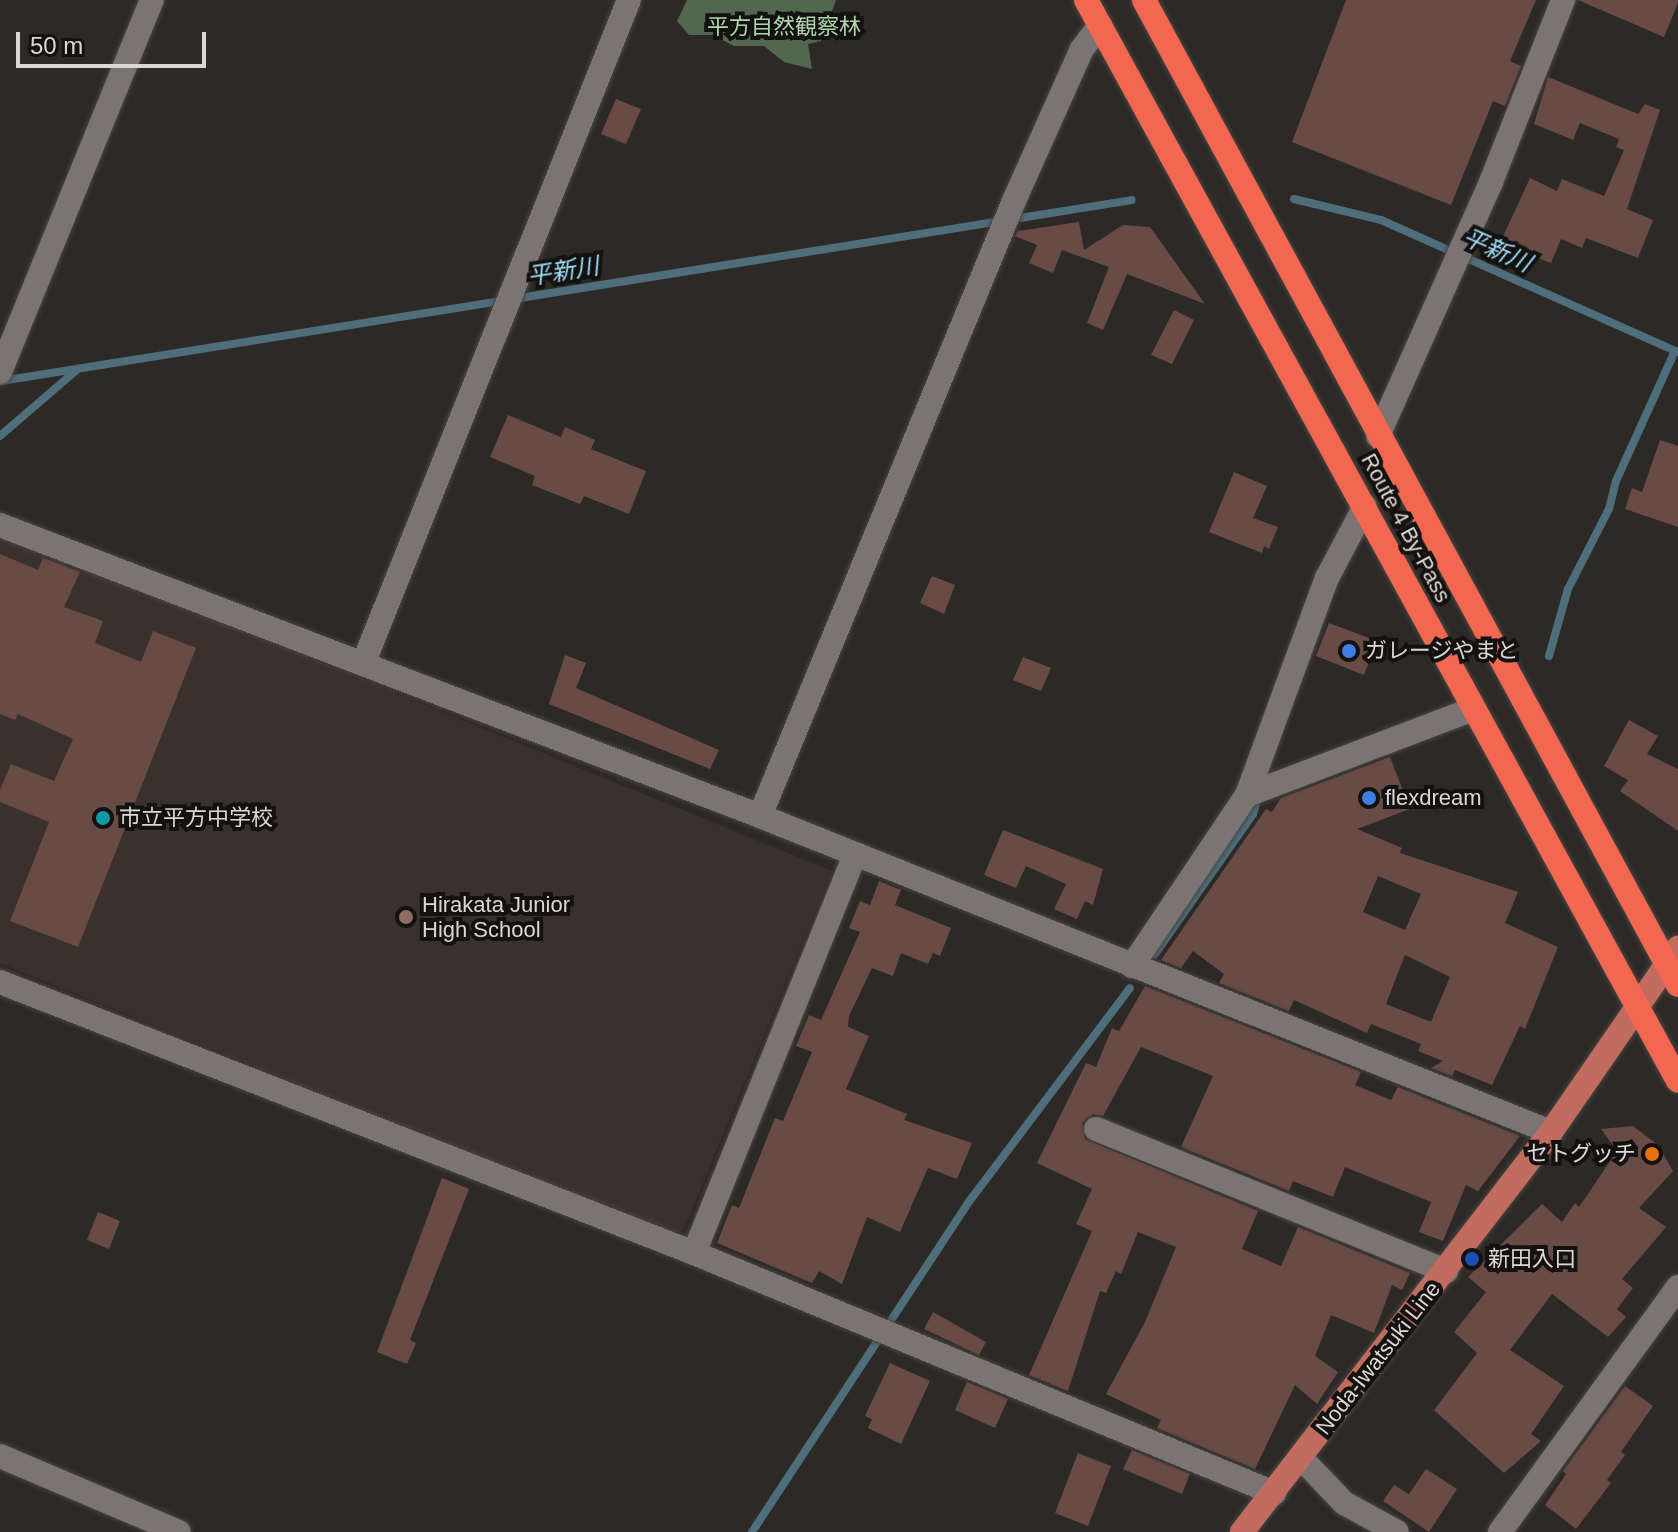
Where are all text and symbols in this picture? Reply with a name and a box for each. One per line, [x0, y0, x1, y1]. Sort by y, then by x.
park label: 平方自然観察林 [707, 14, 861, 40]
scale bar [20, 16, 210, 66]
text: 50 m [30, 32, 83, 59]
water label: 平新川 [1458, 222, 1536, 278]
water label: 平新川 [525, 251, 601, 291]
street label: Route 4 By-Pass [1356, 449, 1456, 607]
place label: ガレージやまと [1365, 638, 1519, 664]
marker: ガレージやまと [1340, 642, 1358, 660]
place label: flexdream [1385, 785, 1482, 811]
marker: flexdream [1360, 789, 1378, 807]
place label: 市立平方中学校 [119, 805, 273, 831]
marker: 市立平方中学校 [94, 809, 112, 827]
place label: Hirakata Junior High School [422, 891, 570, 942]
marker: Hirakata Junior High School [397, 908, 415, 926]
place label: セトグッチ [1526, 1141, 1636, 1167]
marker: セトグッチ [1643, 1145, 1661, 1163]
place label: 新田入口 [1488, 1246, 1576, 1272]
marker: 新田入口 [1463, 1250, 1481, 1268]
street label: Noda-Iwatsuki Line [1310, 1276, 1446, 1440]

